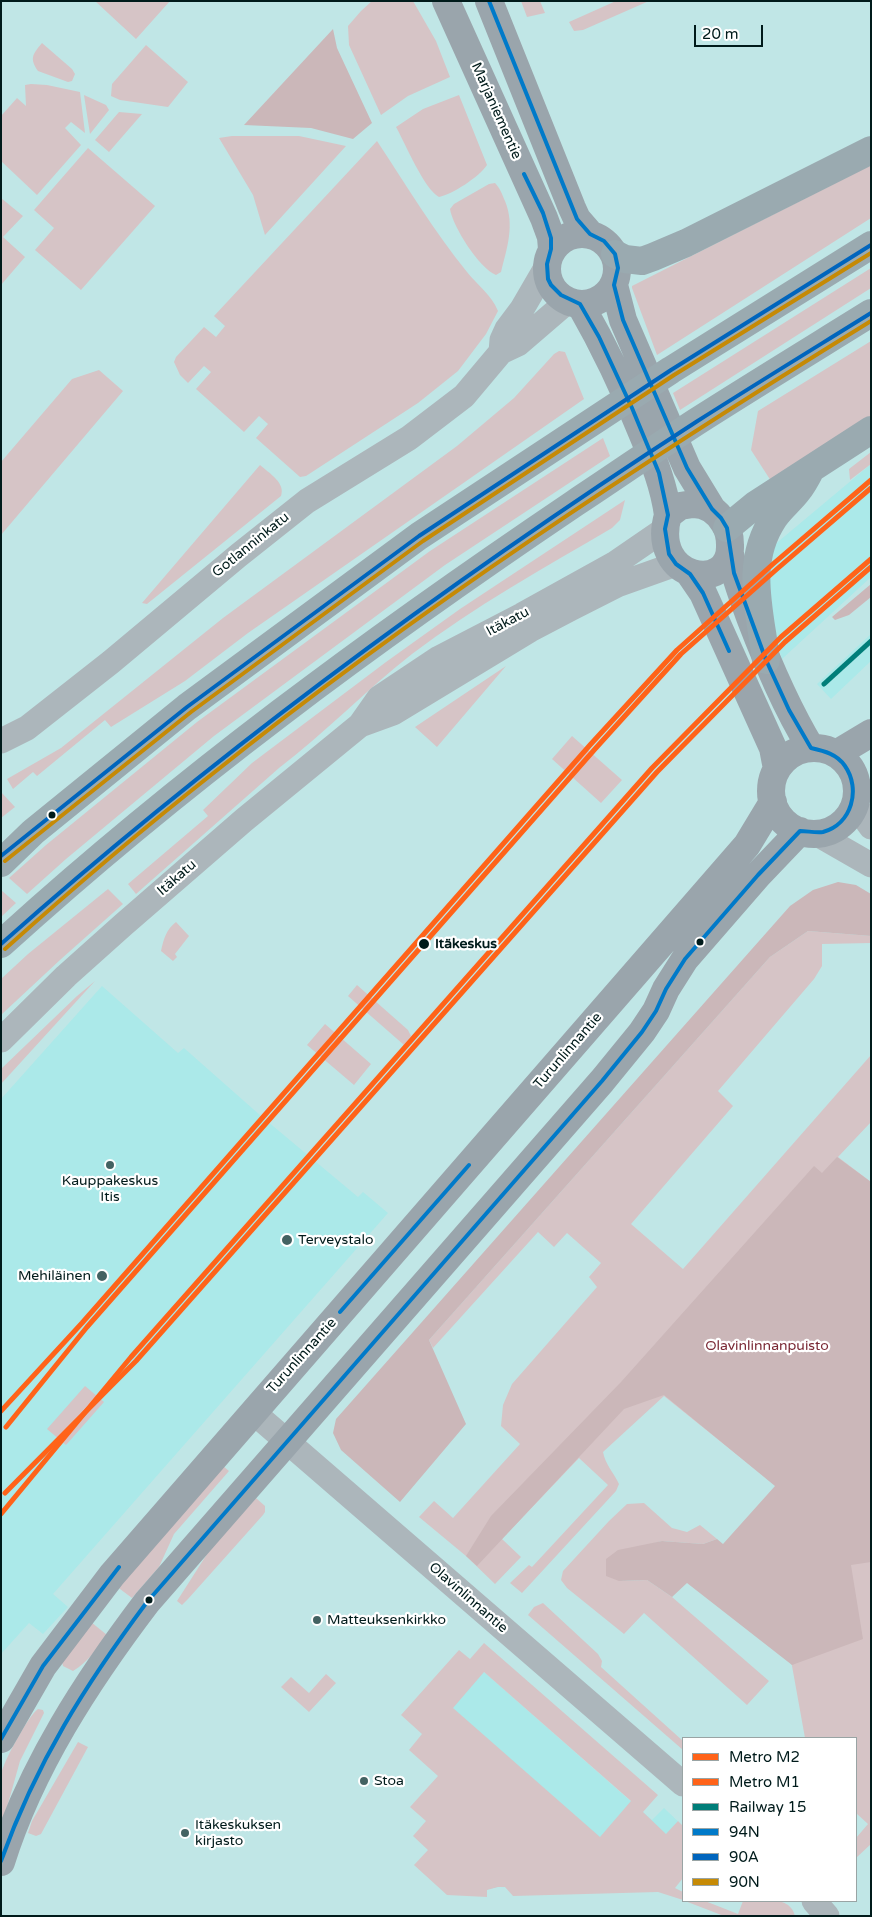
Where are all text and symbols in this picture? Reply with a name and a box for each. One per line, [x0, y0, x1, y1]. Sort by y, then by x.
scale bar [697, 15, 766, 47]
text: 20 m [702, 25, 739, 43]
street label: Marjaniementie [467, 60, 525, 162]
street label: Gotlanninkatu [209, 509, 293, 581]
street label: Itäkatu [484, 604, 532, 640]
unlabelled marker [47, 810, 57, 820]
street label: Itäkatu [154, 857, 200, 899]
place label: Itäkeskus [435, 936, 497, 952]
marker: Itäkeskus [417, 937, 431, 951]
unlabelled marker [695, 937, 705, 947]
street label: Turunlinnantie [530, 1009, 606, 1093]
marker: Kauppakeskus Itis [104, 1159, 116, 1171]
place label: Kauppakeskus Itis [62, 1173, 158, 1206]
place label: Terveystalo [298, 1232, 373, 1248]
marker: Terveystalo [280, 1233, 294, 1247]
place label: Mehiläinen [18, 1268, 91, 1284]
marker: Mehiläinen [95, 1269, 109, 1283]
street label: Turunlinnantie [264, 1315, 340, 1397]
park label: Olavinlinnanpuisto [705, 1338, 829, 1354]
street label: Olavinlinnantie [425, 1559, 511, 1637]
unlabelled marker [144, 1595, 154, 1605]
place label: Matteuksenkirkko [327, 1612, 446, 1628]
marker: Matteuksenkirkko [311, 1614, 323, 1626]
legend [682, 1737, 857, 1902]
text: Metro M2 [729, 1748, 800, 1766]
place label: Stoa [374, 1773, 404, 1789]
text: Metro M1 [729, 1773, 800, 1791]
marker: Stoa [358, 1775, 370, 1787]
text: Railway 15 [729, 1798, 806, 1816]
place label: Itäkeskuksen kirjasto [195, 1817, 281, 1850]
text: 94N [729, 1823, 760, 1841]
marker: Itäkeskuksen kirjasto [179, 1827, 191, 1839]
text: 90A [729, 1848, 759, 1866]
text: 90N [729, 1873, 760, 1891]

